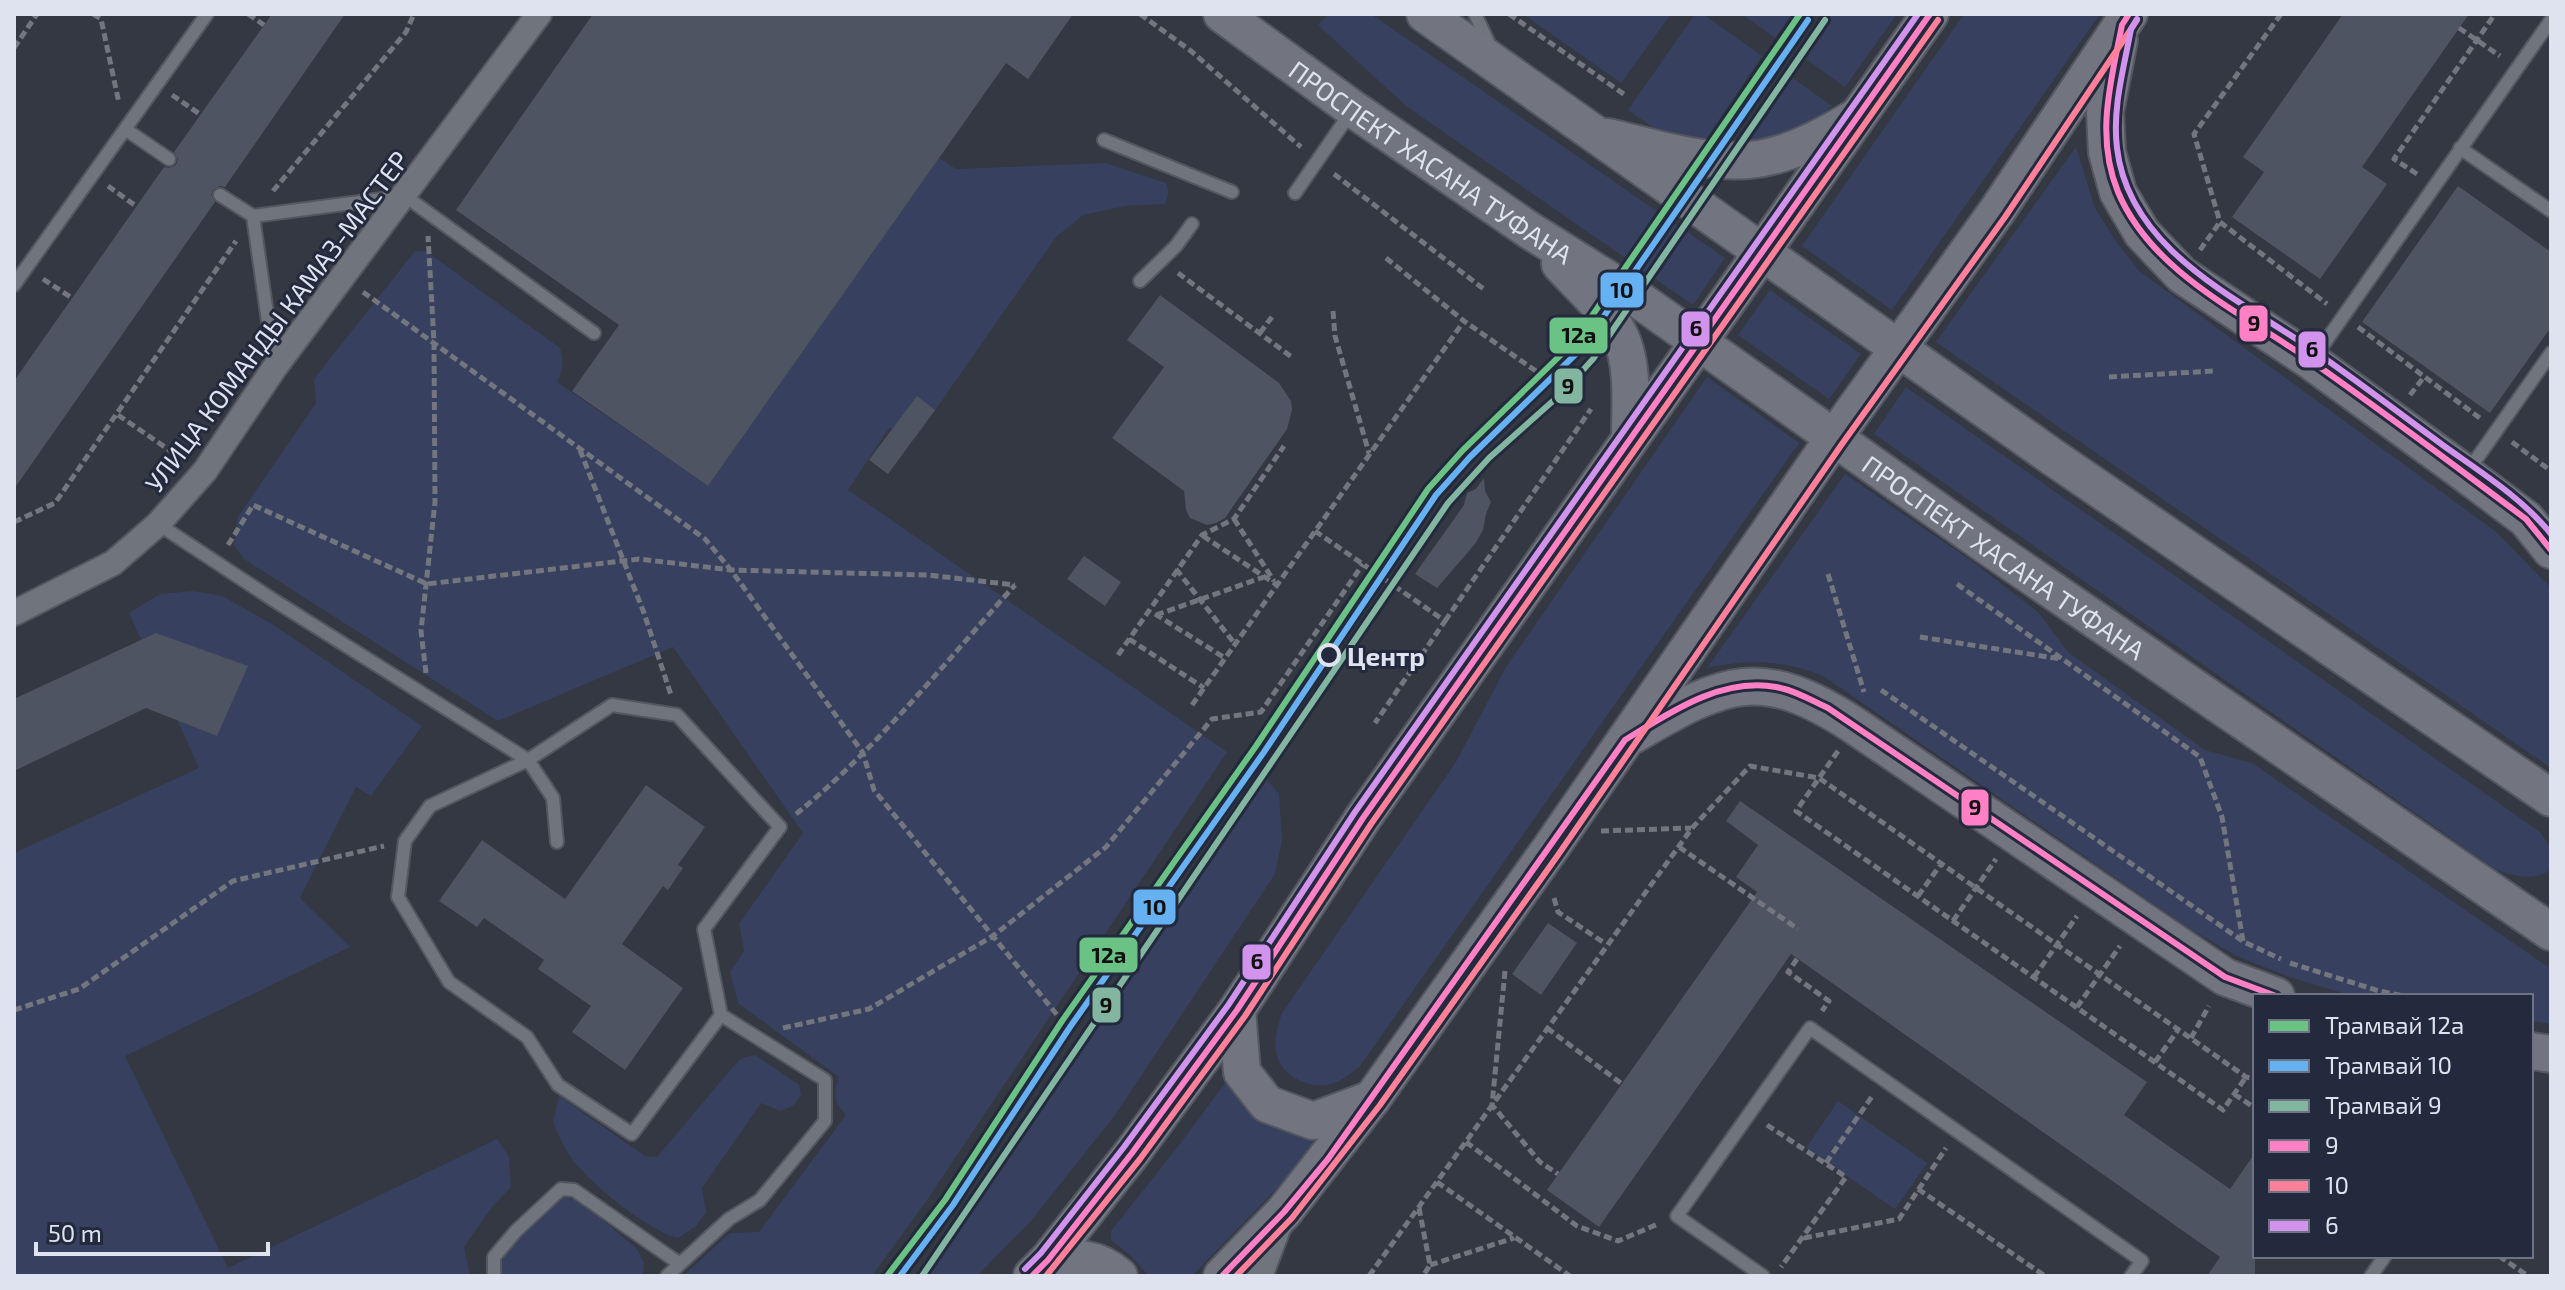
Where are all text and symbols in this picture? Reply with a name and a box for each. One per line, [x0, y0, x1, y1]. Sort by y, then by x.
street label: ПРОСПЕКТ ХАСАНА ТУФАНА [1284, 53, 1579, 269]
street label: УЛИЦА КОМАНДЫ КАМАЗ-МАСТЕР [138, 145, 414, 497]
line badge: 10 [1599, 271, 1645, 309]
text: 10 [1610, 276, 1634, 302]
line badge: 9 [2238, 304, 2269, 343]
text: 9 [2248, 309, 2260, 335]
line badge: 6 [1680, 310, 1711, 348]
text: 6 [1690, 314, 1703, 340]
line badge: 12а [1548, 316, 1609, 355]
text: 12а [1562, 321, 1596, 347]
line badge: 6 [2297, 330, 2327, 369]
text: 6 [2306, 335, 2319, 361]
line badge: 9 [1553, 367, 1584, 405]
text: 9 [1562, 372, 1574, 398]
street label: ПРОСПЕКТ ХАСАНА ТУФАНА [1857, 448, 2151, 665]
place label: Центр [1347, 640, 1425, 671]
marker: Центр [1318, 644, 1340, 666]
line badge: 9 [1960, 788, 1990, 827]
text: 9 [1969, 793, 1981, 819]
line badge: 10 [1132, 888, 1177, 926]
text: 10 [1143, 893, 1167, 919]
line badge: 12а [1078, 936, 1139, 974]
text: 12а [1092, 941, 1126, 967]
line badge: 6 [1241, 943, 1272, 981]
text: 6 [1251, 947, 1264, 973]
line badge: 9 [1091, 986, 1122, 1024]
text: 9 [1100, 991, 1112, 1017]
legend [2253, 994, 2533, 1258]
text: Трамвай 12а [2325, 1010, 2464, 1039]
text: Трамвай 10 [2325, 1050, 2452, 1079]
text: Трамвай 9 [2325, 1090, 2442, 1119]
text: 9 [2325, 1130, 2339, 1159]
text: 10 [2325, 1170, 2349, 1199]
scale bar [36, 1206, 268, 1256]
text: 6 [2325, 1210, 2339, 1239]
text: 50 m [48, 1218, 102, 1247]

